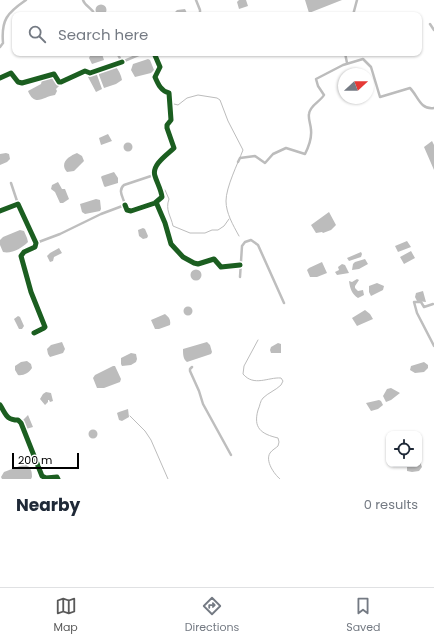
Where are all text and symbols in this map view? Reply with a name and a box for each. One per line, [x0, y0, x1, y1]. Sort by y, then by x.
search box [12, 12, 422, 56]
icon: search [26, 23, 48, 45]
text: Search here [58, 24, 148, 45]
north arrow [338, 68, 374, 104]
map controls [386, 431, 422, 467]
button: locate [386, 431, 422, 467]
scale bar [12, 451, 79, 470]
text: 200 m [18, 452, 52, 468]
text: Nearby [16, 493, 80, 517]
text: 0 results [364, 495, 418, 514]
tab: Map [53, 595, 78, 636]
tab: Directions [185, 595, 239, 636]
tab: Saved [346, 595, 381, 636]

